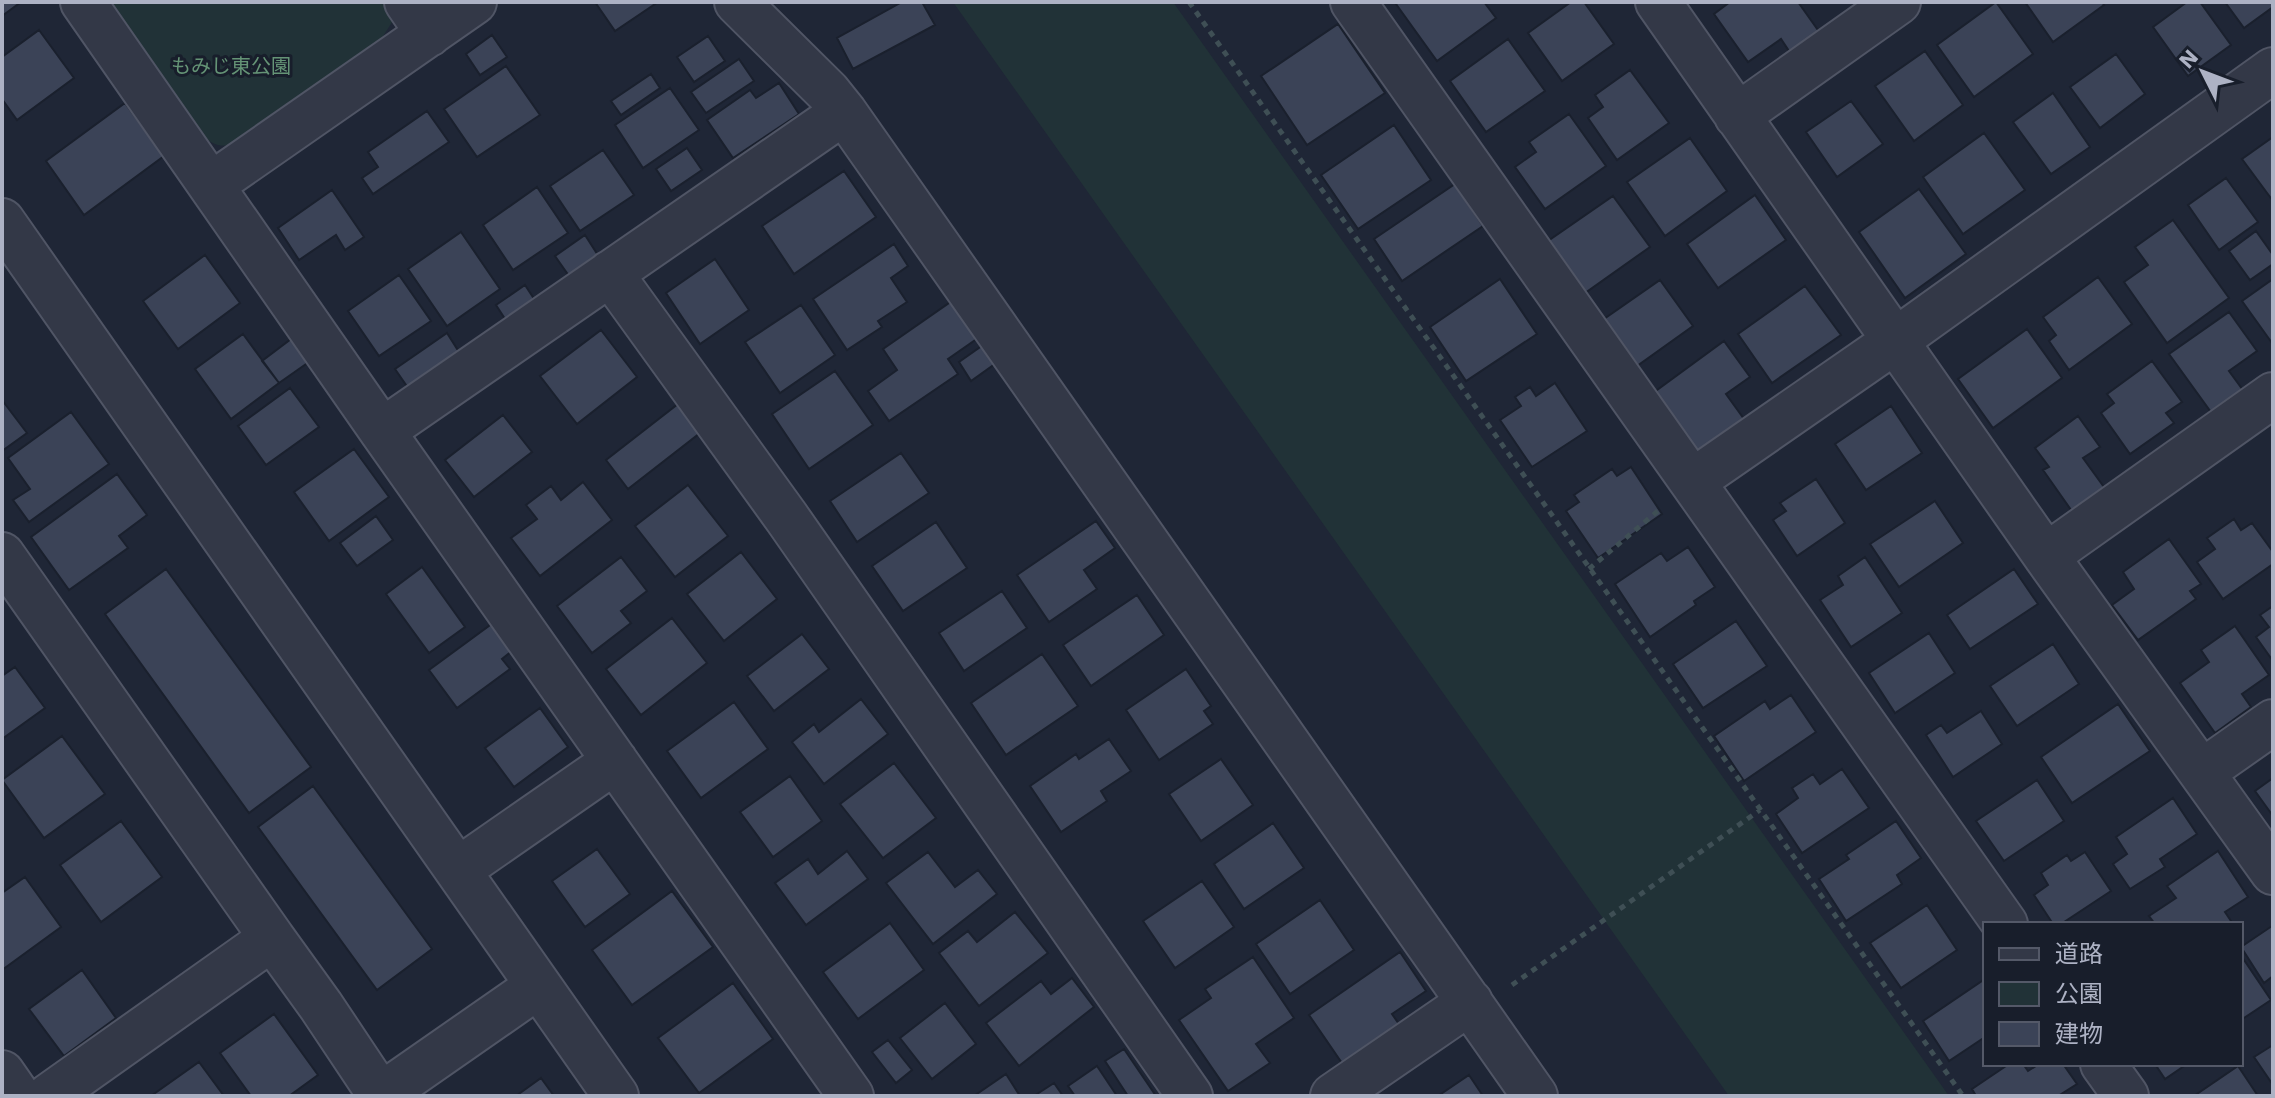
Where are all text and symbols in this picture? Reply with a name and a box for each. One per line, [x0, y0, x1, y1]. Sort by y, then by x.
north arrow [2163, 32, 2243, 112]
text: N [2174, 45, 2203, 73]
park label: もみじ東公園 [171, 54, 291, 78]
legend [1983, 922, 2243, 1066]
text: 道路 [2055, 940, 2103, 968]
text: 公園 [2055, 980, 2103, 1008]
text: 建物 [2055, 1020, 2103, 1048]

